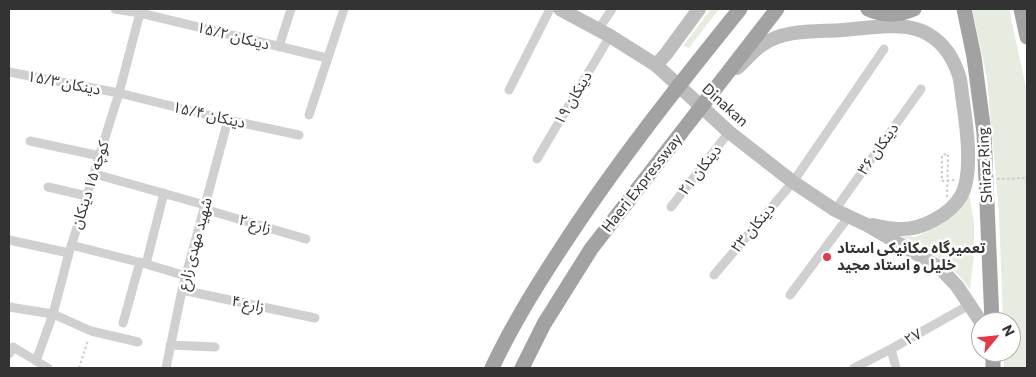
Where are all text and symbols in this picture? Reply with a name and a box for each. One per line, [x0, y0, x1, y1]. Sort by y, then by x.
street label: ۱۵/۲ دینکان [195, 18, 271, 54]
street label: ۱۵/۳ دینکان [26, 67, 102, 99]
street label: ۱۹ دینکان [550, 68, 596, 128]
street label: Dinakan [698, 80, 752, 130]
street label: ۱۵/۴ دینکان [171, 98, 247, 132]
street label: ۳۶ دینکان [854, 120, 902, 178]
street label: Shiraz Ring [974, 127, 996, 203]
street label: Haeri Expressway [598, 130, 686, 236]
street label: کوچه ۱۵ دینکان [67, 139, 113, 231]
street label: ۲۱ دینکان [675, 141, 725, 199]
street label: شهید مهدی زارع [174, 196, 216, 292]
street label: ۲۳ دینکان [727, 200, 779, 256]
street label: ۲ زارع [237, 211, 273, 237]
place label: تعمیرگاه مکانیکی استاد خلیل و استاد مجید [837, 239, 985, 274]
marker: تعمیرگاه مکانیکی استاد خلیل و استاد مجید [821, 251, 833, 263]
street label: ۴ زارع [230, 292, 266, 316]
north arrow [971, 312, 1021, 362]
text: N [999, 322, 1019, 339]
street label: ۲۷ [901, 325, 925, 349]

